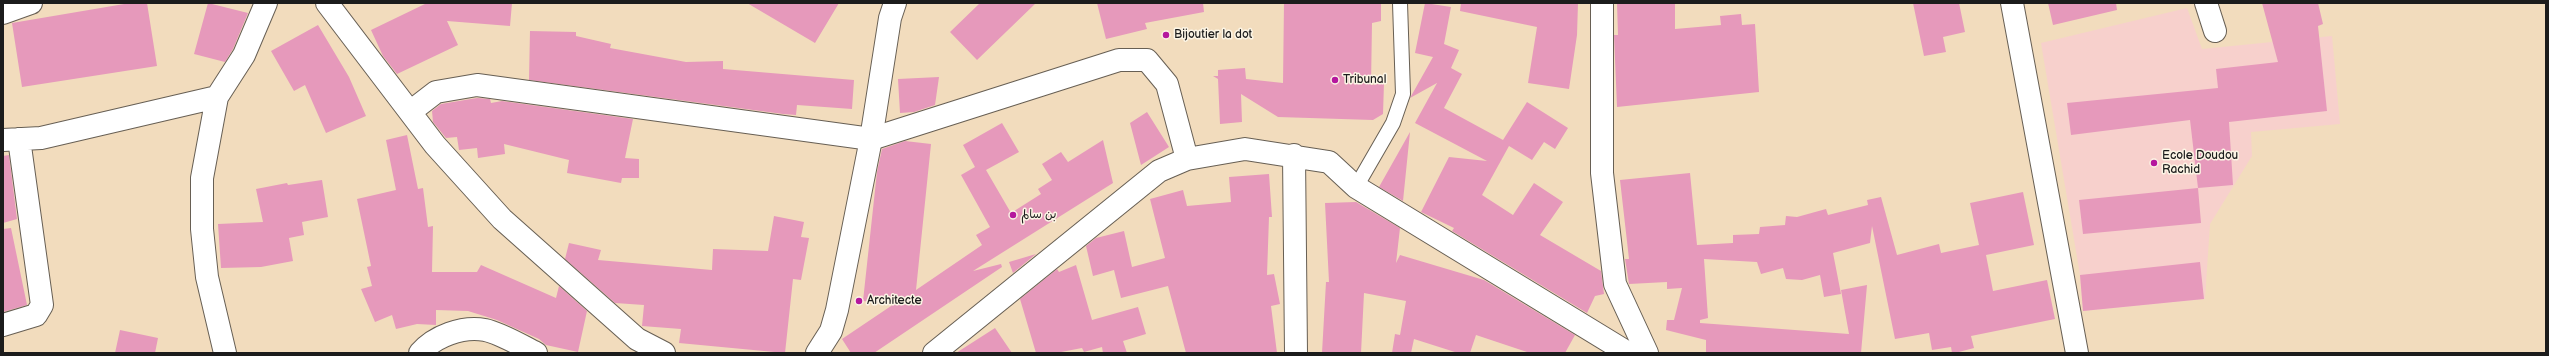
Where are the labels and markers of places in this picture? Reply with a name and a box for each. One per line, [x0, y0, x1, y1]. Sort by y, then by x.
place label: Bijoutier la dot [1174, 28, 1252, 42]
marker: Bijoutier la dot [1161, 30, 1171, 40]
place label: Tribunal [1343, 73, 1386, 87]
marker: Tribunal [1330, 75, 1340, 85]
place label: Ecole Doudou Rachid [2162, 149, 2238, 177]
marker: Ecole Doudou Rachid [2149, 158, 2159, 168]
place label: بن سالم [1021, 208, 1056, 222]
marker: بن سالم [1008, 210, 1018, 220]
place label: Architecte [867, 294, 922, 308]
marker: Architecte [854, 296, 864, 306]

